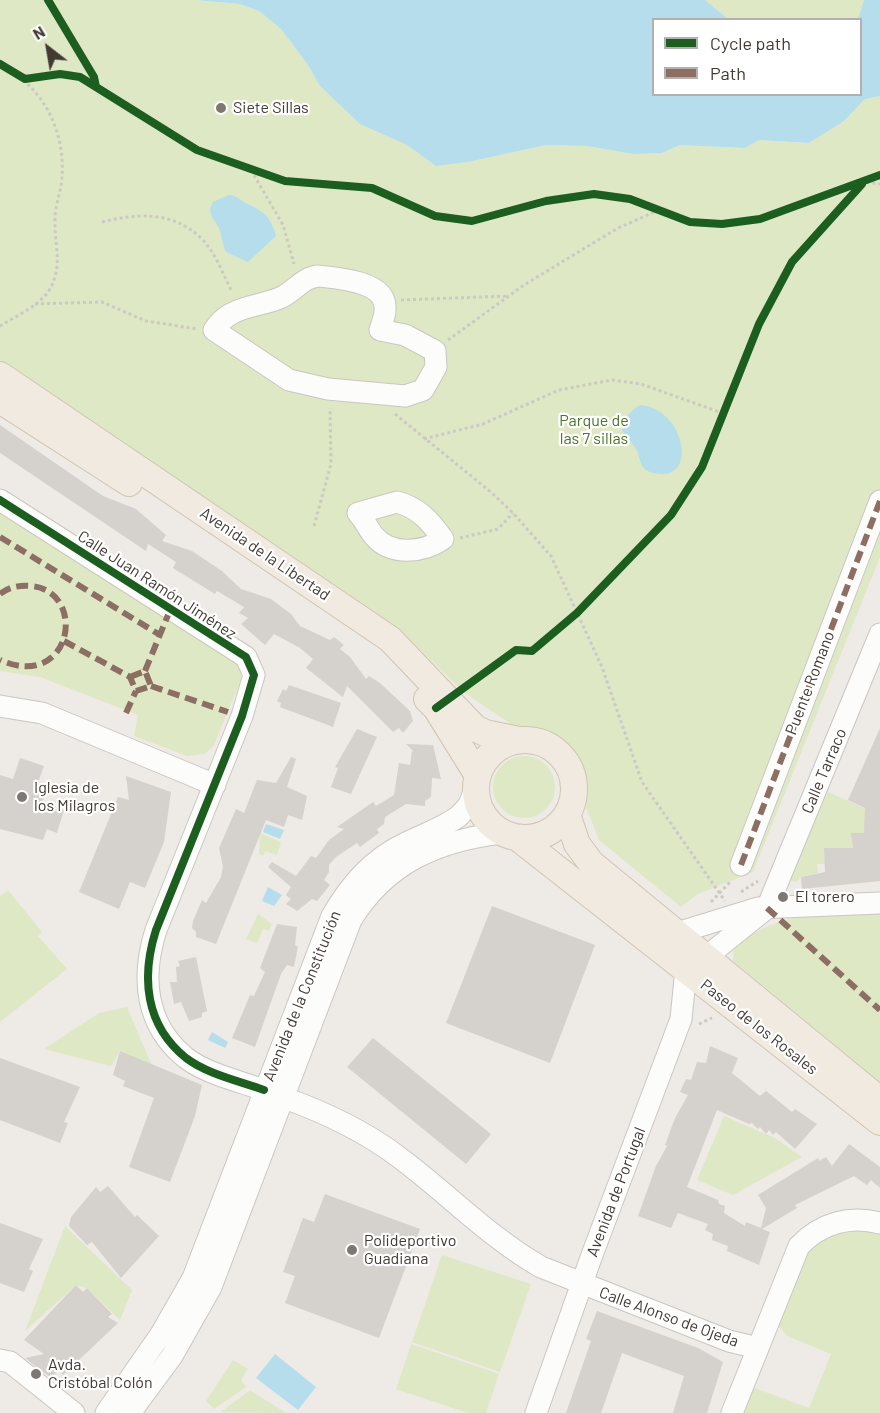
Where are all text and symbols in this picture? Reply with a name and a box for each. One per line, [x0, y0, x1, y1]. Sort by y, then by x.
north arrow [18, 18, 78, 78]
legend [652, 18, 862, 96]
text: N [29, 21, 48, 43]
text: Cycle path [710, 32, 791, 54]
text: Path [710, 62, 746, 84]
place label: Siete Sillas [233, 98, 309, 118]
marker: Siete Sillas [214, 101, 228, 115]
park label: Parque de las 7 sillas [559, 411, 629, 449]
street label: Avenida de la Libertad [196, 503, 334, 605]
street label: Calle Juan Ramón Jiménez [74, 526, 240, 644]
street label: Puente Romano [781, 628, 839, 738]
street label: Calle Tarraco [797, 726, 851, 816]
place label: Iglesia de los Milagros [34, 778, 115, 816]
marker: Iglesia de los Milagros [15, 790, 29, 804]
place label: El torero [795, 887, 855, 907]
marker: El torero [776, 890, 790, 904]
street label: Avenida de la Constitución [259, 908, 345, 1084]
street label: Paseo de los Rosales [697, 975, 821, 1079]
street label: Avenida de Portugal [582, 1125, 650, 1259]
place label: Polideportivo Guadiana [364, 1231, 456, 1269]
marker: Polideportivo Guadiana [345, 1243, 359, 1257]
street label: Calle Alonso de Ojeda [597, 1283, 741, 1351]
place label: Avda. Cristóbal Colón [48, 1355, 153, 1393]
marker: Avda. Cristóbal Colón [29, 1367, 43, 1381]

